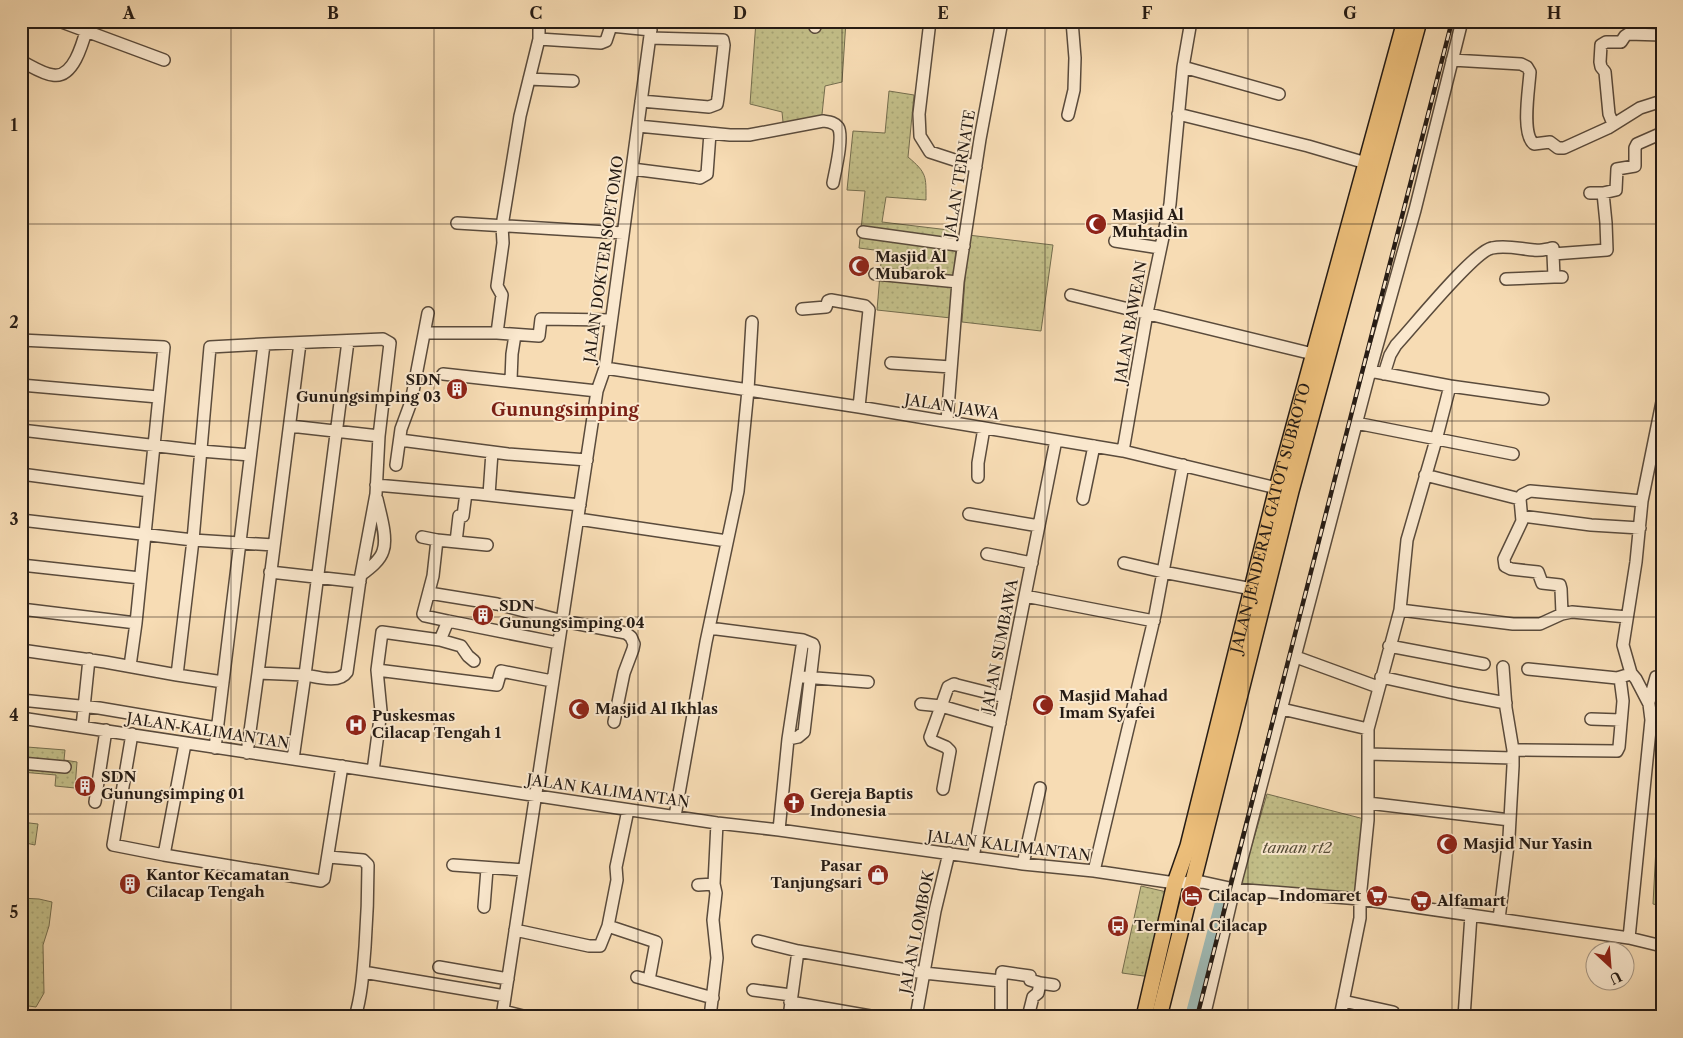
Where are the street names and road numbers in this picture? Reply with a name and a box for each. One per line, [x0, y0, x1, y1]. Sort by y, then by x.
street label: JALAN TERNATE [940, 108, 979, 242]
street label: JALAN DOKTER SOETOMO [579, 154, 627, 365]
street label: JALAN BAWEAN [1110, 259, 1151, 387]
street label: JALAN JENDERAL GATOT SUBROTO [1226, 381, 1314, 657]
street label: JALAN JAWA [901, 389, 1002, 423]
street label: JALAN SUMBAWA [977, 576, 1022, 716]
street label: JALAN KALIMANTAN [123, 708, 291, 753]
street label: JALAN KALIMANTAN [523, 769, 691, 811]
street label: JALAN KALIMANTAN [924, 826, 1092, 865]
street label: JALAN LOMBOK [895, 867, 938, 997]

